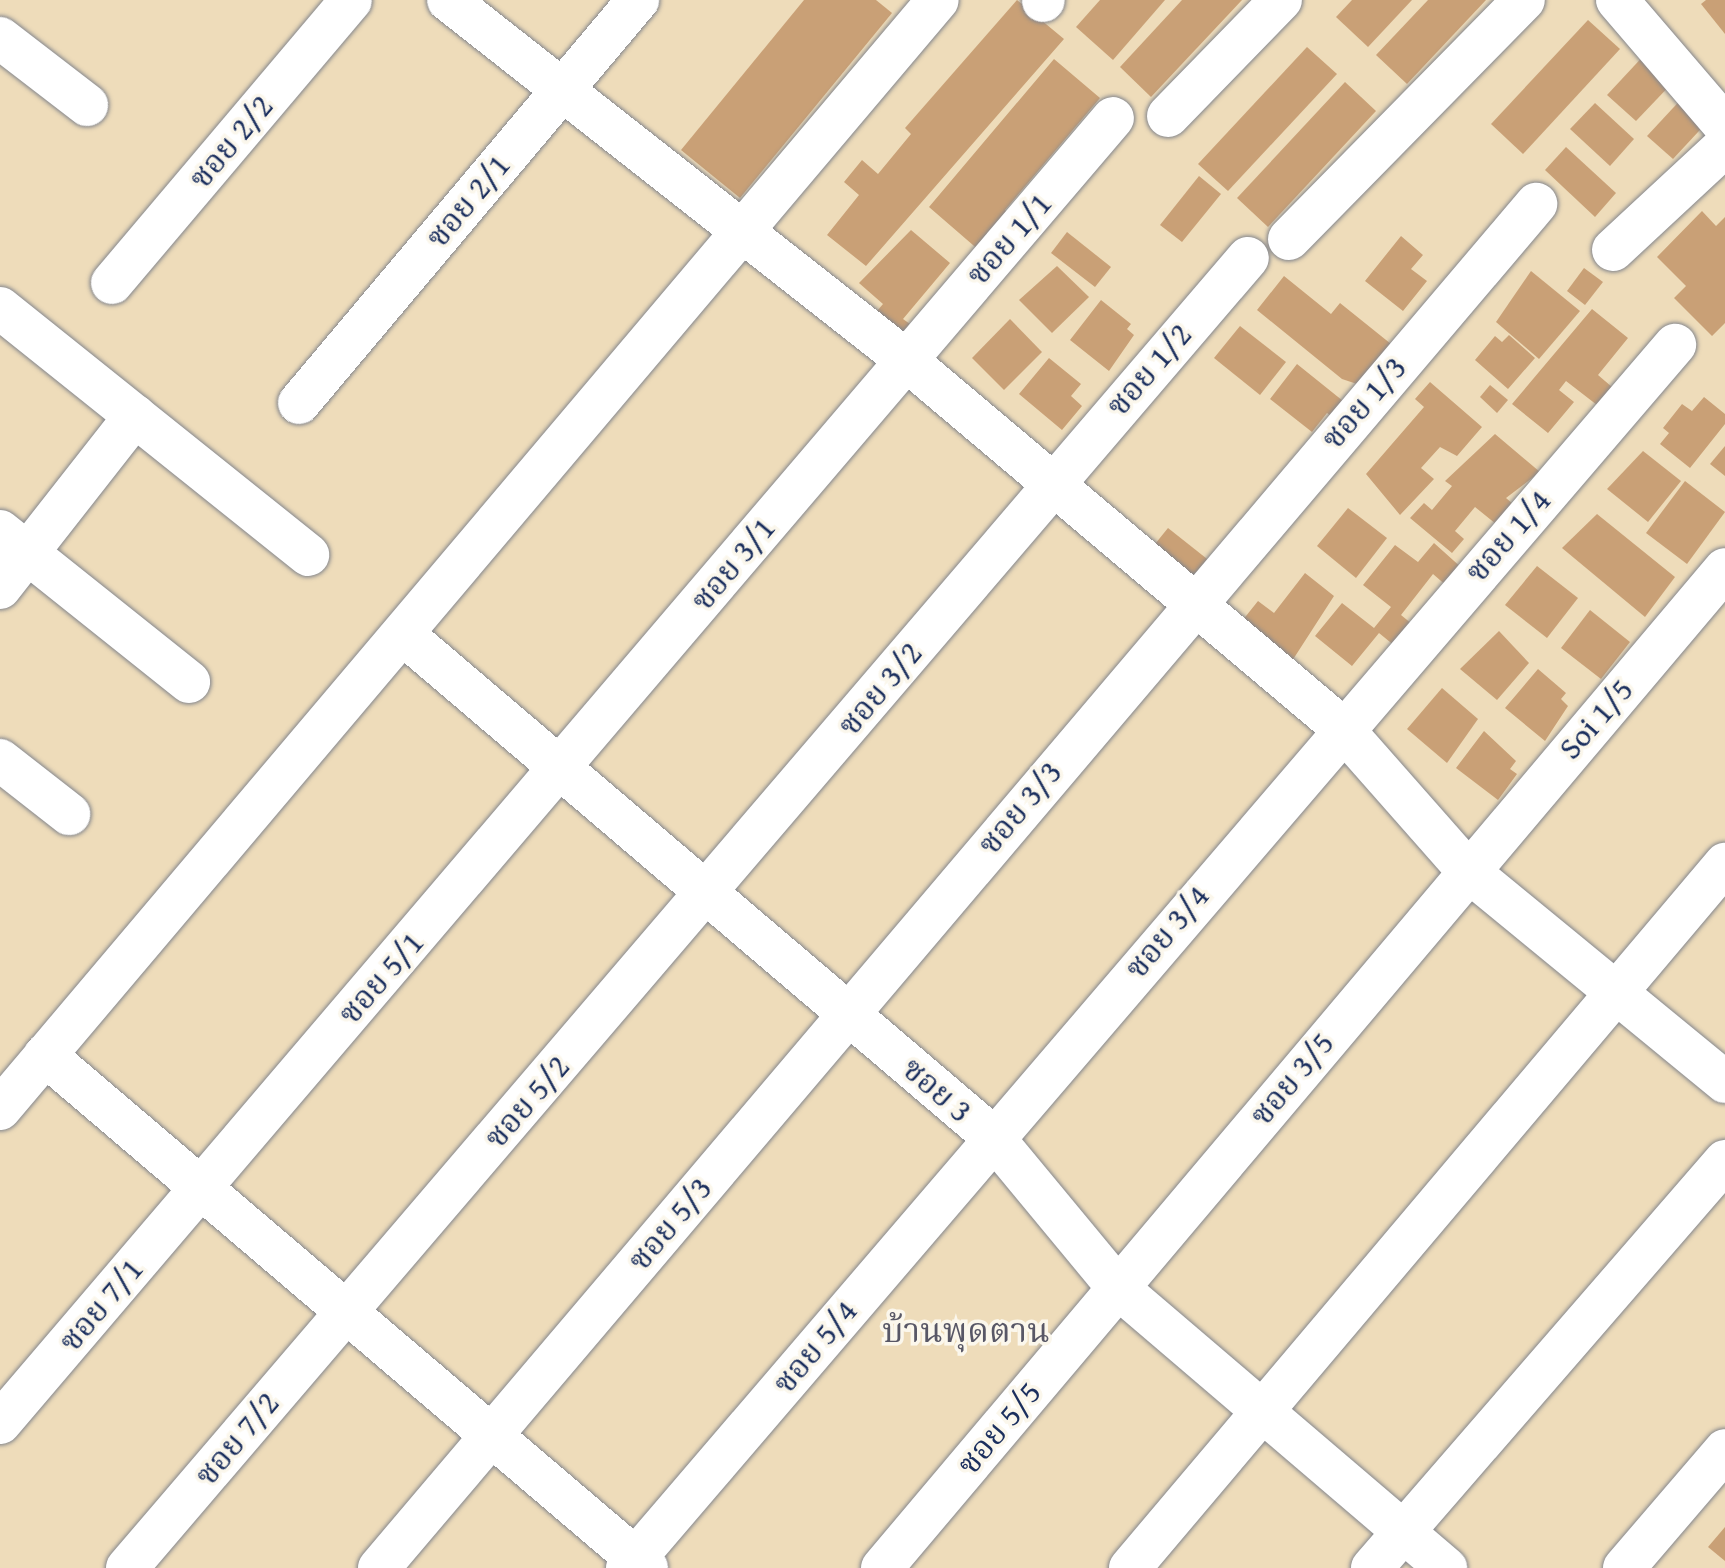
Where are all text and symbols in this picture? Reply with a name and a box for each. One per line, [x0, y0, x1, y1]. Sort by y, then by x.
street label: ซอย 2/2 [181, 87, 281, 197]
street label: ซอย 2/1 [418, 146, 518, 256]
street label: ซอย 1/1 [958, 185, 1060, 293]
street label: ซอย 1/2 [1098, 316, 1200, 424]
street label: ซอย 1/3 [1313, 349, 1415, 457]
street label: ซอย 1/4 [1457, 482, 1559, 590]
street label: ซอย 3/1 [683, 509, 783, 619]
street label: ซอย 3/2 [830, 634, 930, 744]
street label: Soi 1/5 [1551, 671, 1641, 767]
street label: ซอย 3/3 [970, 753, 1070, 863]
street label: ซอย 3/4 [1117, 877, 1217, 987]
street label: ซอย 5/1 [330, 924, 432, 1032]
street label: ซอย 3/5 [1242, 1024, 1342, 1134]
street label: ซอย 5/2 [476, 1048, 578, 1156]
street label: ซอย 3 [894, 1049, 980, 1131]
street label: ซอย 5/3 [620, 1169, 720, 1279]
street label: ซอย 7/1 [51, 1250, 151, 1360]
street label: ซอย 5/4 [765, 1292, 865, 1402]
district label: บ้านพุดตาน [882, 1310, 1050, 1350]
street label: ซอย 5/5 [949, 1373, 1049, 1483]
street label: ซอย 7/2 [187, 1384, 287, 1494]

